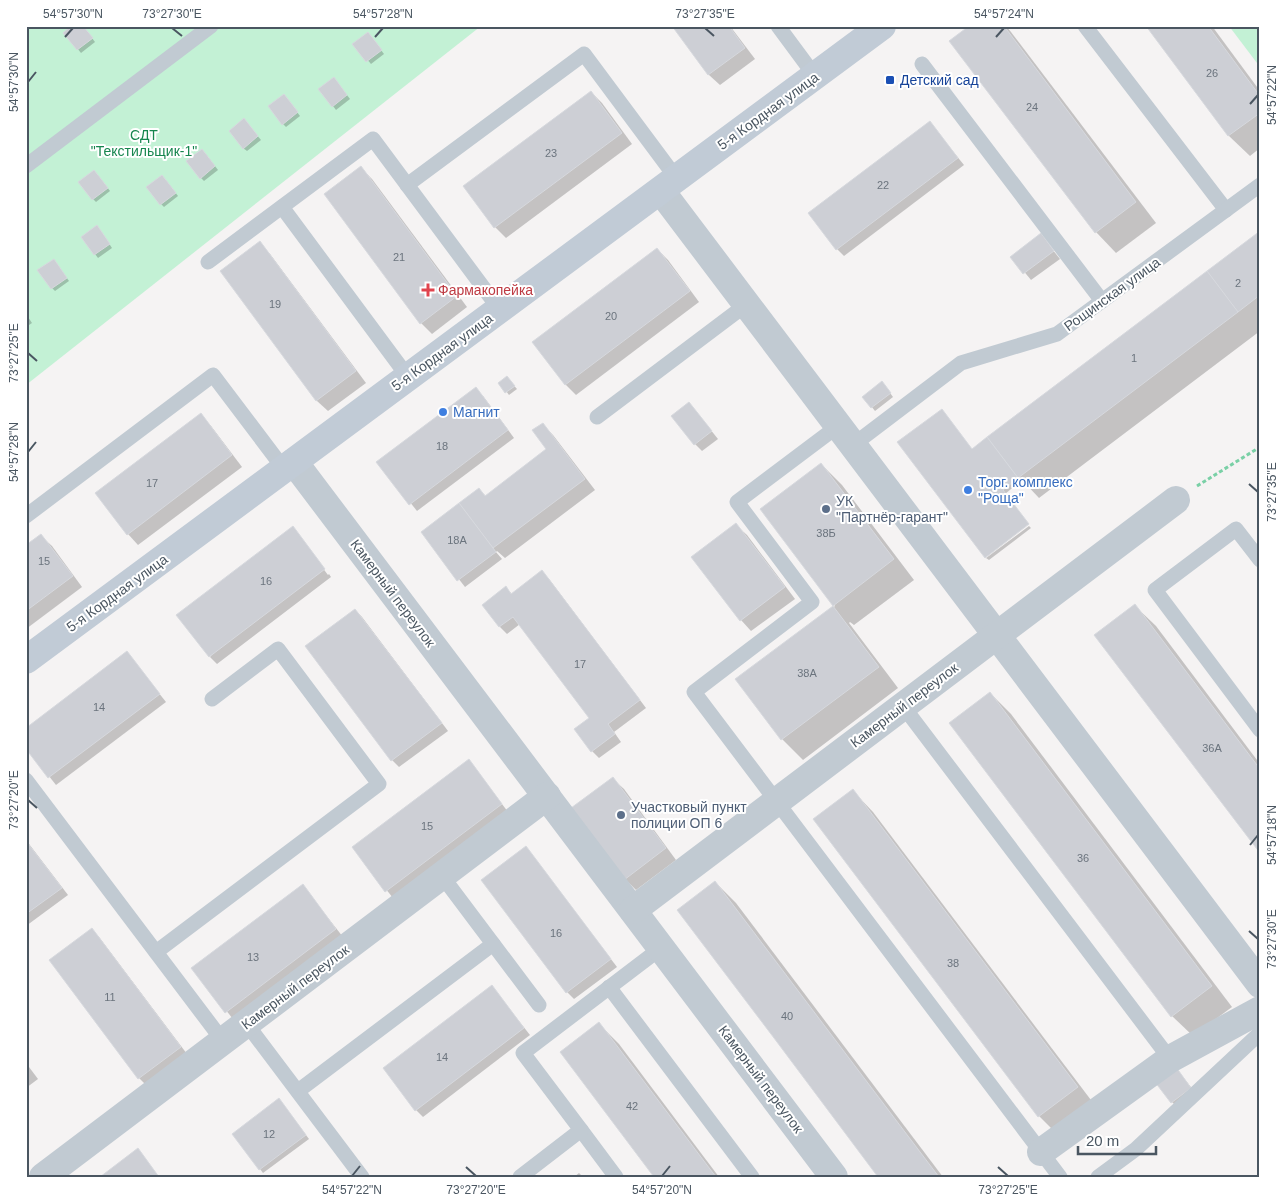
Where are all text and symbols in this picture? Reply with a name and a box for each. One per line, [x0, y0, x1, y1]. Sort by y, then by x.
text: 54°57'30"N [43, 7, 103, 21]
text: 73°27'30"E [142, 7, 202, 21]
text: 54°57'28"N [353, 7, 413, 21]
text: 73°27'35"E [675, 7, 735, 21]
text: 54°57'24"N [974, 7, 1034, 21]
text: 54°57'30"N [7, 52, 21, 112]
text: 54°57'22"N [1265, 65, 1279, 125]
house number: 26 [1206, 67, 1218, 79]
street label: 5-я Кордная улица [714, 69, 822, 153]
place label: Детский сад [900, 72, 979, 88]
marker: Детский сад [884, 74, 896, 86]
house number: 24 [1026, 101, 1038, 113]
park label: СДТ "Текстильщик-1" [91, 127, 197, 159]
house number: 23 [545, 147, 557, 159]
house number: 22 [877, 179, 889, 191]
house number: 21 [393, 251, 405, 263]
street label: Рощинская улица [1061, 254, 1163, 334]
house number: 2 [1235, 277, 1241, 289]
place label: Фармакопейка [438, 282, 533, 298]
marker: Фармакопейка [422, 284, 434, 296]
house number: 19 [269, 298, 281, 310]
street label: 5-я Кордная улица [388, 310, 496, 394]
house number: 20 [605, 310, 617, 322]
text: 73°27'25"E [7, 323, 21, 383]
house number: 1 [1131, 352, 1137, 364]
place label: Магнит [453, 404, 500, 420]
marker: Магнит [437, 406, 449, 418]
text: 54°57'28"N [7, 422, 21, 482]
house number: 18 [436, 440, 448, 452]
text: 73°27'35"E [1265, 462, 1279, 522]
place label: Торг. комплекс "Роща" [978, 474, 1073, 506]
house number: 17 [146, 477, 158, 489]
marker: Торг. комплекс "Роща" [962, 484, 974, 496]
place label: УК "Партнёр-гарант" [836, 493, 948, 525]
marker: УК "Партнёр-гарант" [820, 503, 832, 515]
house number: 38Б [816, 527, 836, 539]
house number: 18А [447, 534, 467, 546]
street label: Камерный переулок [347, 536, 439, 651]
street label: 5-я Кордная улица [63, 551, 171, 635]
house number: 15 [38, 555, 50, 567]
house number: 16 [260, 575, 272, 587]
house number: 17 [574, 658, 586, 670]
street label: Камерный переулок [847, 659, 962, 751]
house number: 38А [797, 667, 817, 679]
house number: 14 [93, 701, 105, 713]
house number: 36А [1202, 742, 1222, 754]
text: 73°27'20"E [7, 770, 21, 830]
place label: Участковый пункт полиции ОП 6 [631, 799, 747, 831]
text: 54°57'18"N [1265, 805, 1279, 865]
marker: Участковый пункт полиции ОП 6 [615, 809, 627, 821]
house number: 15 [421, 820, 433, 832]
house number: 36 [1077, 852, 1089, 864]
text: 73°27'30"E [1265, 909, 1279, 969]
house number: 16 [550, 927, 562, 939]
street label: Камерный переулок [238, 941, 353, 1033]
house number: 13 [247, 951, 259, 963]
house number: 38 [947, 957, 959, 969]
house number: 11 [104, 991, 116, 1003]
house number: 40 [781, 1010, 793, 1022]
street label: Камерный переулок [715, 1022, 807, 1137]
house number: 14 [436, 1051, 448, 1063]
house number: 42 [626, 1100, 638, 1112]
scale bar [1078, 1123, 1156, 1155]
house number: 12 [263, 1128, 275, 1140]
text: 20 m [1086, 1132, 1119, 1149]
text: 54°57'22"N [322, 1183, 382, 1197]
text: 73°27'20"E [446, 1183, 506, 1197]
text: 54°57'20"N [632, 1183, 692, 1197]
text: 73°27'25"E [978, 1183, 1038, 1197]

